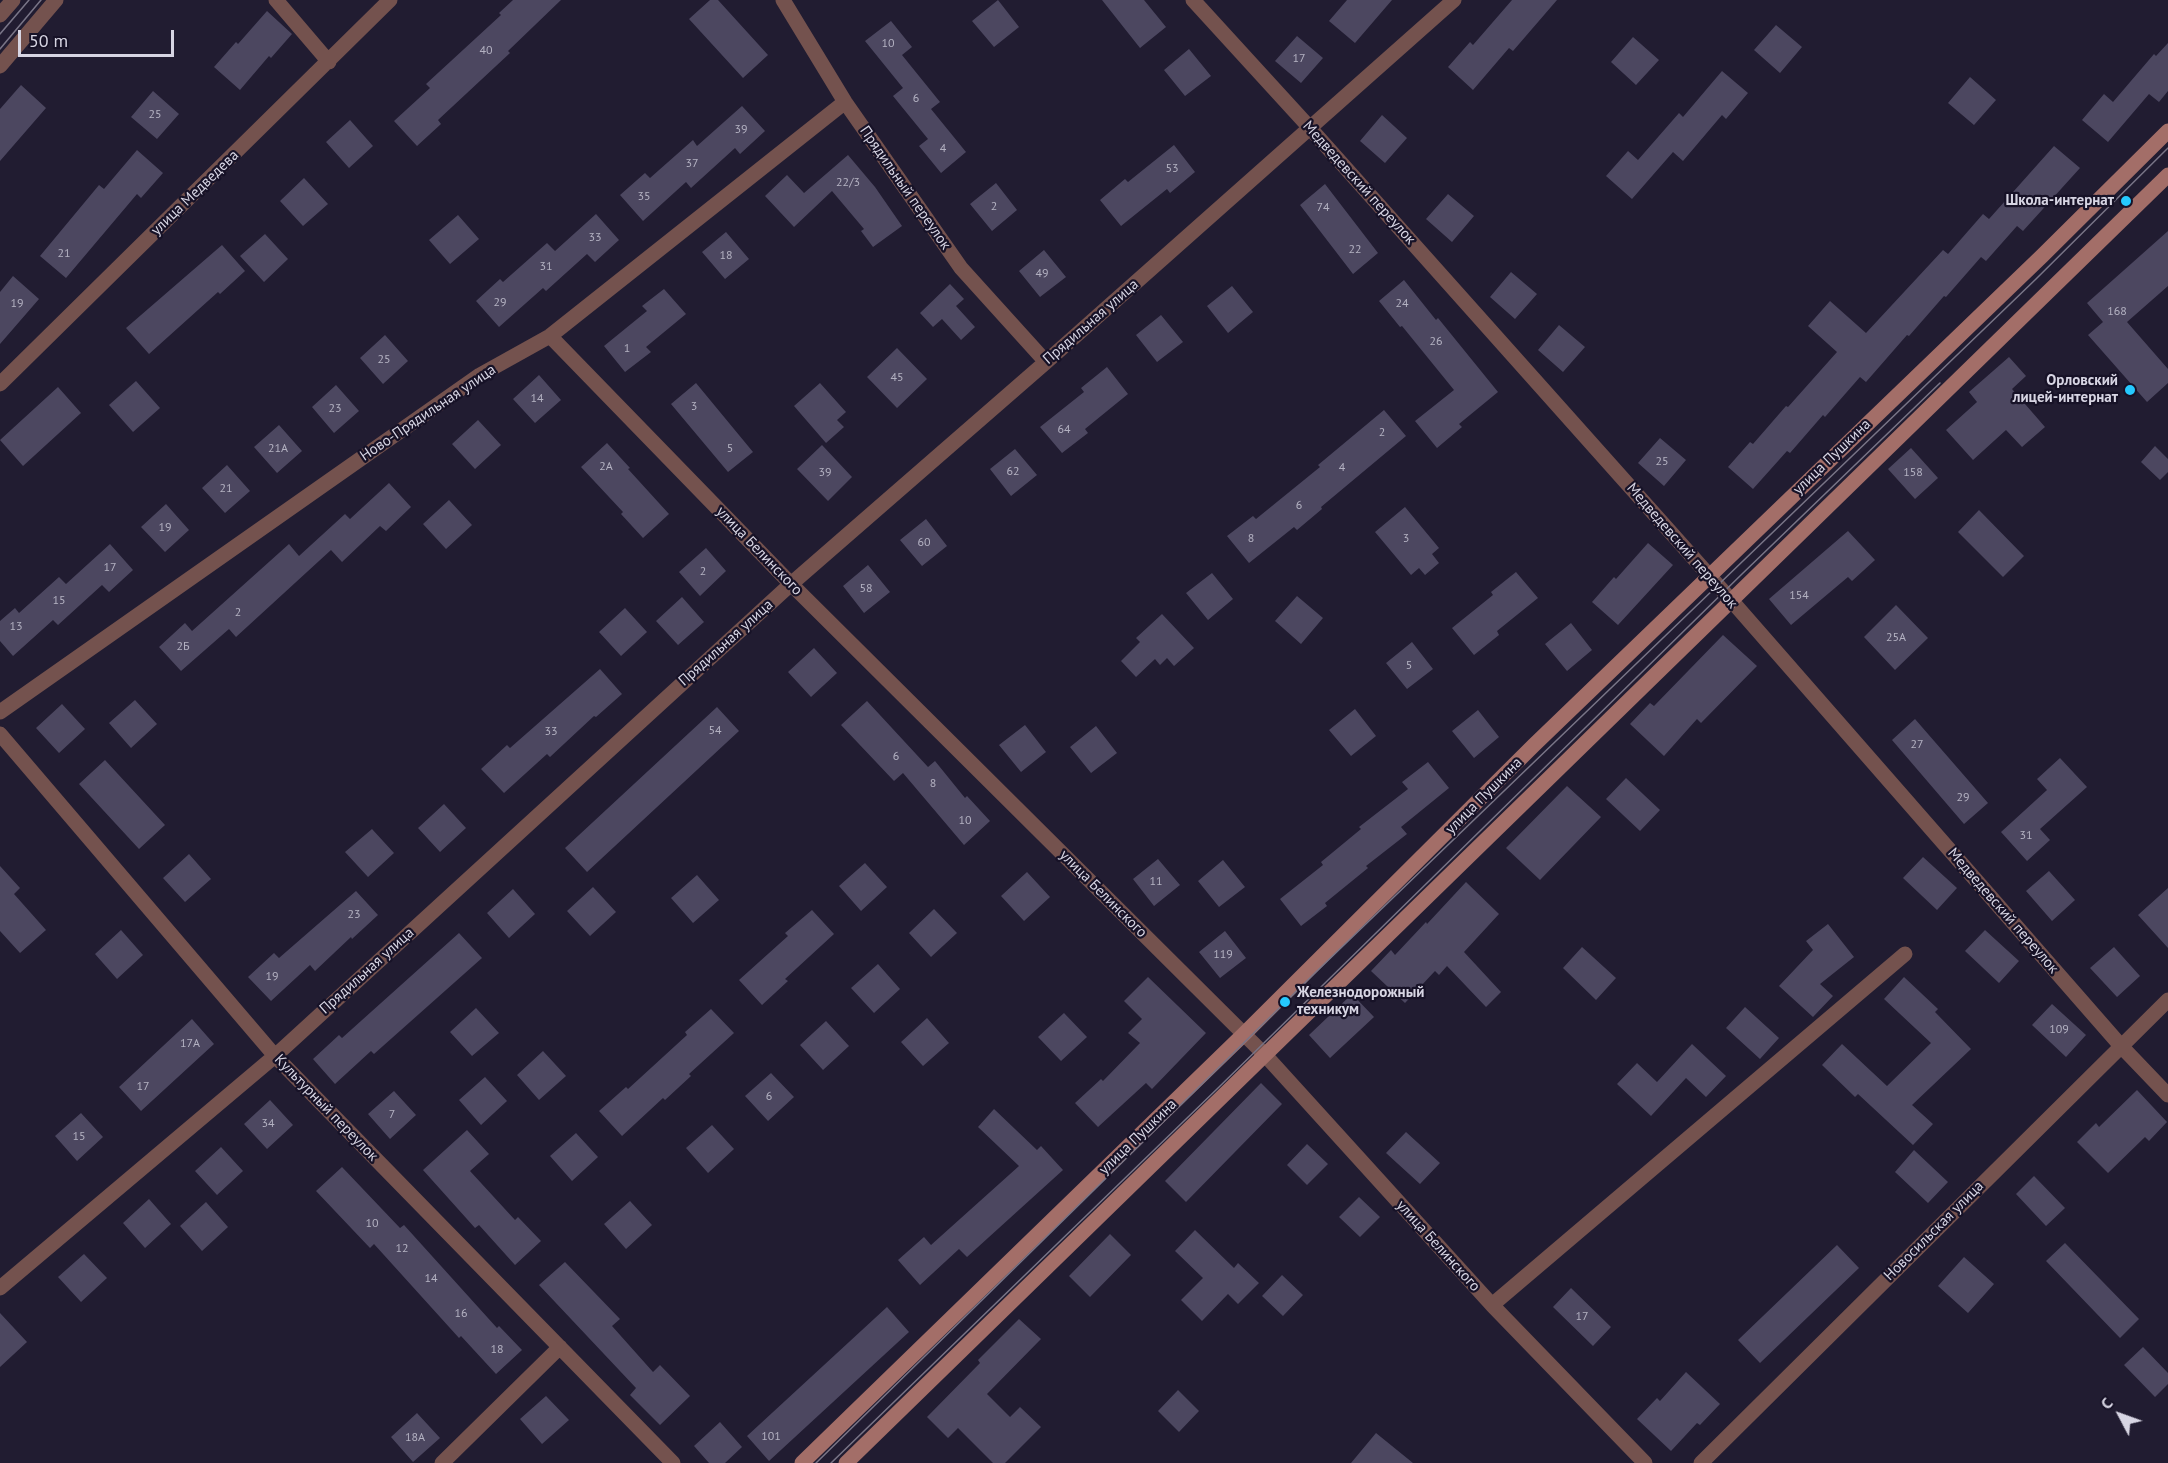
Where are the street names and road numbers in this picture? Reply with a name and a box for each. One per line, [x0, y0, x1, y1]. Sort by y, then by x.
street label: Медведевский переулок [1299, 117, 1419, 249]
street label: Прядильный переулок [856, 123, 954, 253]
street label: улица Медведева [147, 147, 243, 239]
street label: Прядильная улица [1040, 276, 1142, 368]
street label: Ново-Прядильная улица [357, 361, 499, 465]
street label: улица Пушкина [1789, 415, 1875, 499]
street label: Медведевский переулок [1623, 480, 1741, 612]
street label: улица Белинского [712, 503, 806, 599]
street label: Прядильная улица [675, 596, 777, 690]
street label: улица Пушкина [1442, 754, 1526, 838]
street label: Медведевский переулок [1944, 845, 2062, 977]
street label: улица Белинского [1055, 846, 1151, 942]
street label: Прядильная улица [316, 924, 418, 1018]
street label: Культурный переулок [270, 1051, 382, 1165]
street label: улица Пушкина [1095, 1095, 1181, 1179]
street label: Новосильская улица [1880, 1177, 1988, 1285]
street label: улица Белинского [1392, 1197, 1484, 1295]

